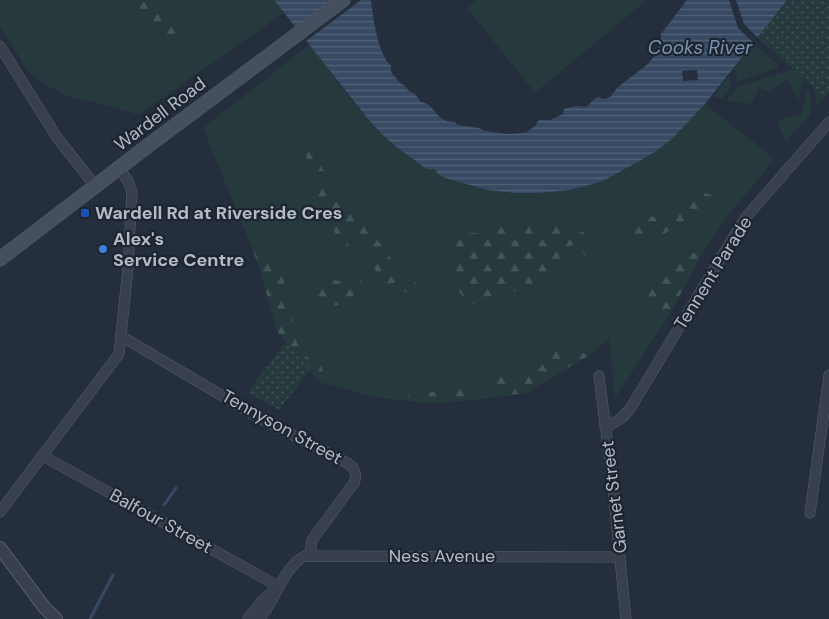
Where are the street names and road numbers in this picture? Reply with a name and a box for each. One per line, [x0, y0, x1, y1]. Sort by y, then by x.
street label: Wardell Road [109, 72, 211, 156]
street label: Tennent Parade [668, 212, 758, 334]
street label: Tennyson Street [217, 384, 347, 470]
street label: Garnet Street [595, 439, 633, 555]
street label: Balfour Street [105, 483, 217, 559]
street label: Ness Avenue [389, 544, 495, 568]

